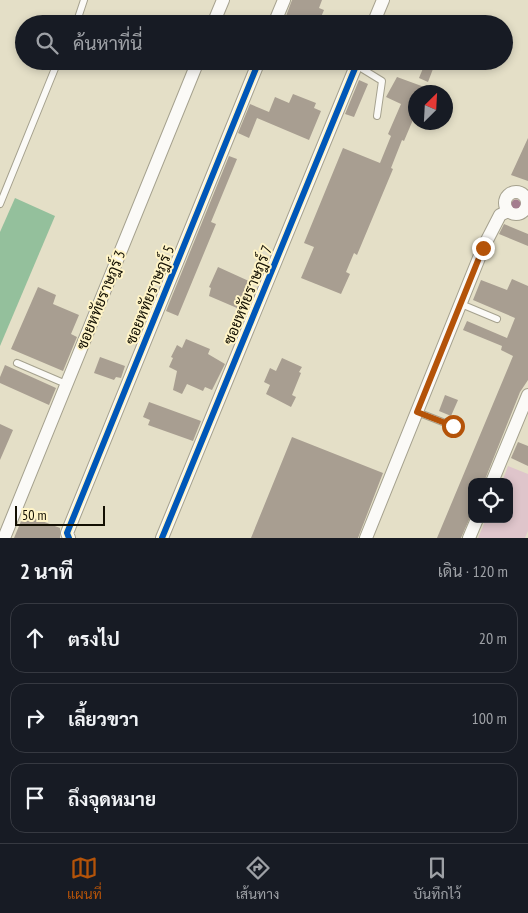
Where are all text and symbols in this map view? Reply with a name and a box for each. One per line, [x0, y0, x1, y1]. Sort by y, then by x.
search box [15, 15, 513, 70]
icon: search [33, 29, 61, 57]
text: ค้นหาที่นี่ [73, 31, 142, 55]
north arrow [408, 85, 453, 130]
route end [472, 237, 495, 260]
street label: ซอยหทัยราษฎร์ 5 [121, 242, 179, 348]
street label: ซอยหทัยราษฎร์ 7 [219, 242, 277, 348]
street label: ซอยหทัยราษฎร์ 3 [72, 247, 130, 353]
route start [442, 415, 465, 438]
map controls [468, 478, 513, 523]
button: locate [468, 478, 513, 523]
scale bar [15, 503, 105, 526]
text: 50 m [22, 506, 47, 524]
text: 2 นาที [20, 558, 73, 585]
text: เดิน · 120 m [438, 561, 508, 581]
icon: ahead [21, 624, 49, 652]
text: ตรงไป [68, 627, 120, 651]
text: 20 m [479, 628, 507, 648]
icon: right [21, 704, 49, 732]
text: เลี้ยวขวา [68, 707, 139, 731]
text: 100 m [472, 708, 507, 728]
icon: arrive [21, 784, 49, 812]
text: ถึงจุดหมาย [68, 787, 156, 811]
tab: แผนที่ [67, 854, 102, 903]
tab: เส้นทาง [236, 854, 279, 903]
tab: บันทึกไว้ [413, 854, 461, 903]

